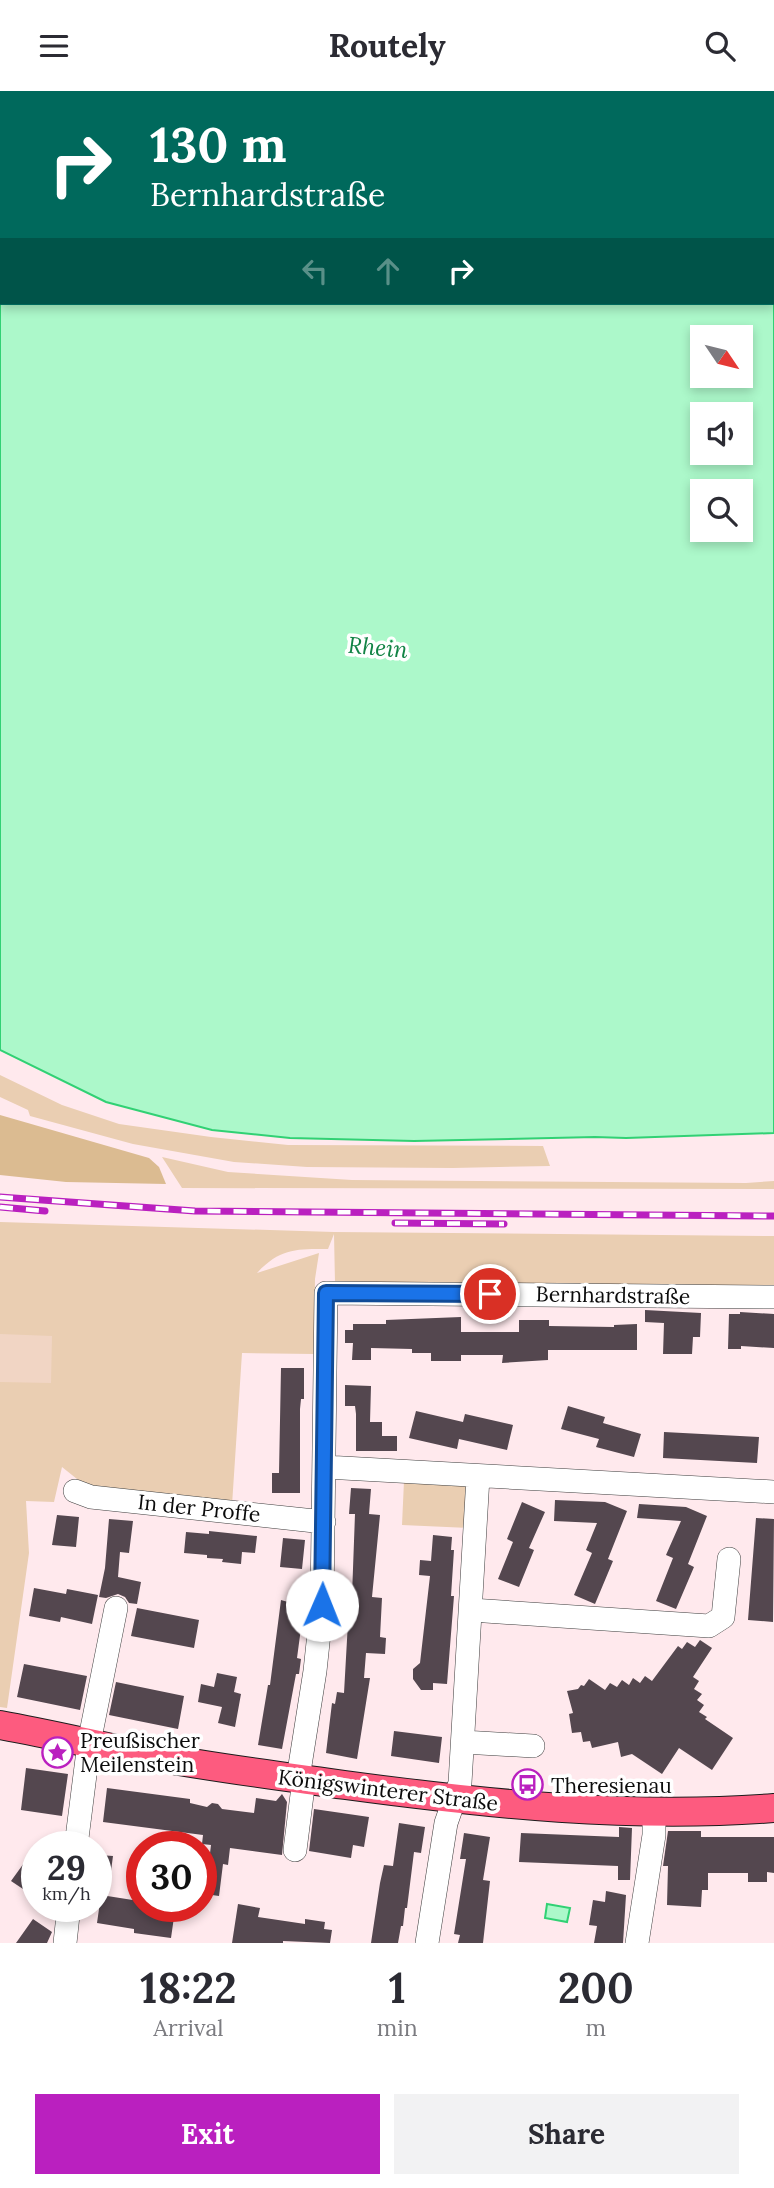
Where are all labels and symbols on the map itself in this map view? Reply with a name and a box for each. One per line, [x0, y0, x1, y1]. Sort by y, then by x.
north arrow [690, 325, 752, 389]
water label: Rhein [347, 630, 409, 664]
pin [460, 1264, 520, 1324]
street label: Bernhardstraße [536, 1280, 690, 1310]
street label: In der Proffe [136, 1488, 262, 1528]
position arrow [285, 1568, 359, 1642]
place label: Preußischer Meilenstein [80, 1727, 200, 1778]
place icon: Preußischer Meilenstein [40, 1735, 74, 1769]
street label: Königswinterer Straße [276, 1763, 500, 1817]
bus stop icon: Theresienau [511, 1768, 545, 1802]
place label: Theresienau [551, 1772, 672, 1799]
speed limit sign: 30 [126, 1831, 217, 1922]

